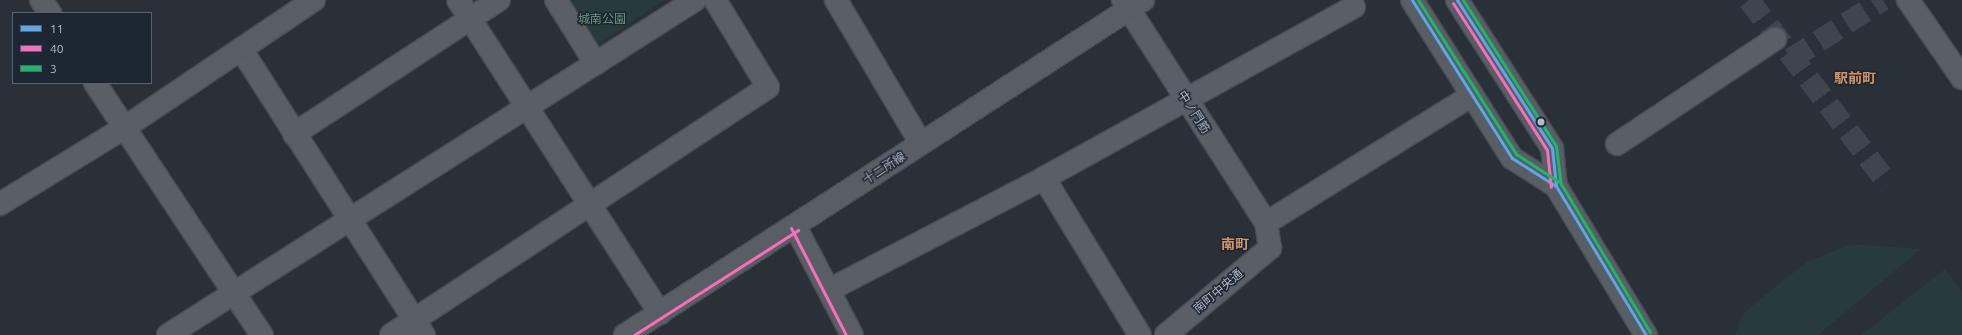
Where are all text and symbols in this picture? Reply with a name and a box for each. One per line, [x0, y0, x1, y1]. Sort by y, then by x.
legend [12, 12, 152, 84]
park label: 城南公園 [578, 12, 626, 26]
text: 11 [50, 22, 64, 35]
text: 40 [50, 42, 64, 55]
text: 3 [50, 62, 57, 75]
district label: 駅前町 [1834, 70, 1876, 86]
street label: 中ノ門筋 [1175, 88, 1213, 136]
unlabelled marker [1536, 117, 1546, 127]
street label: 十二所線 [860, 149, 908, 187]
district label: 南町 [1221, 236, 1249, 252]
street label: 南町中央通 [1190, 266, 1246, 316]

